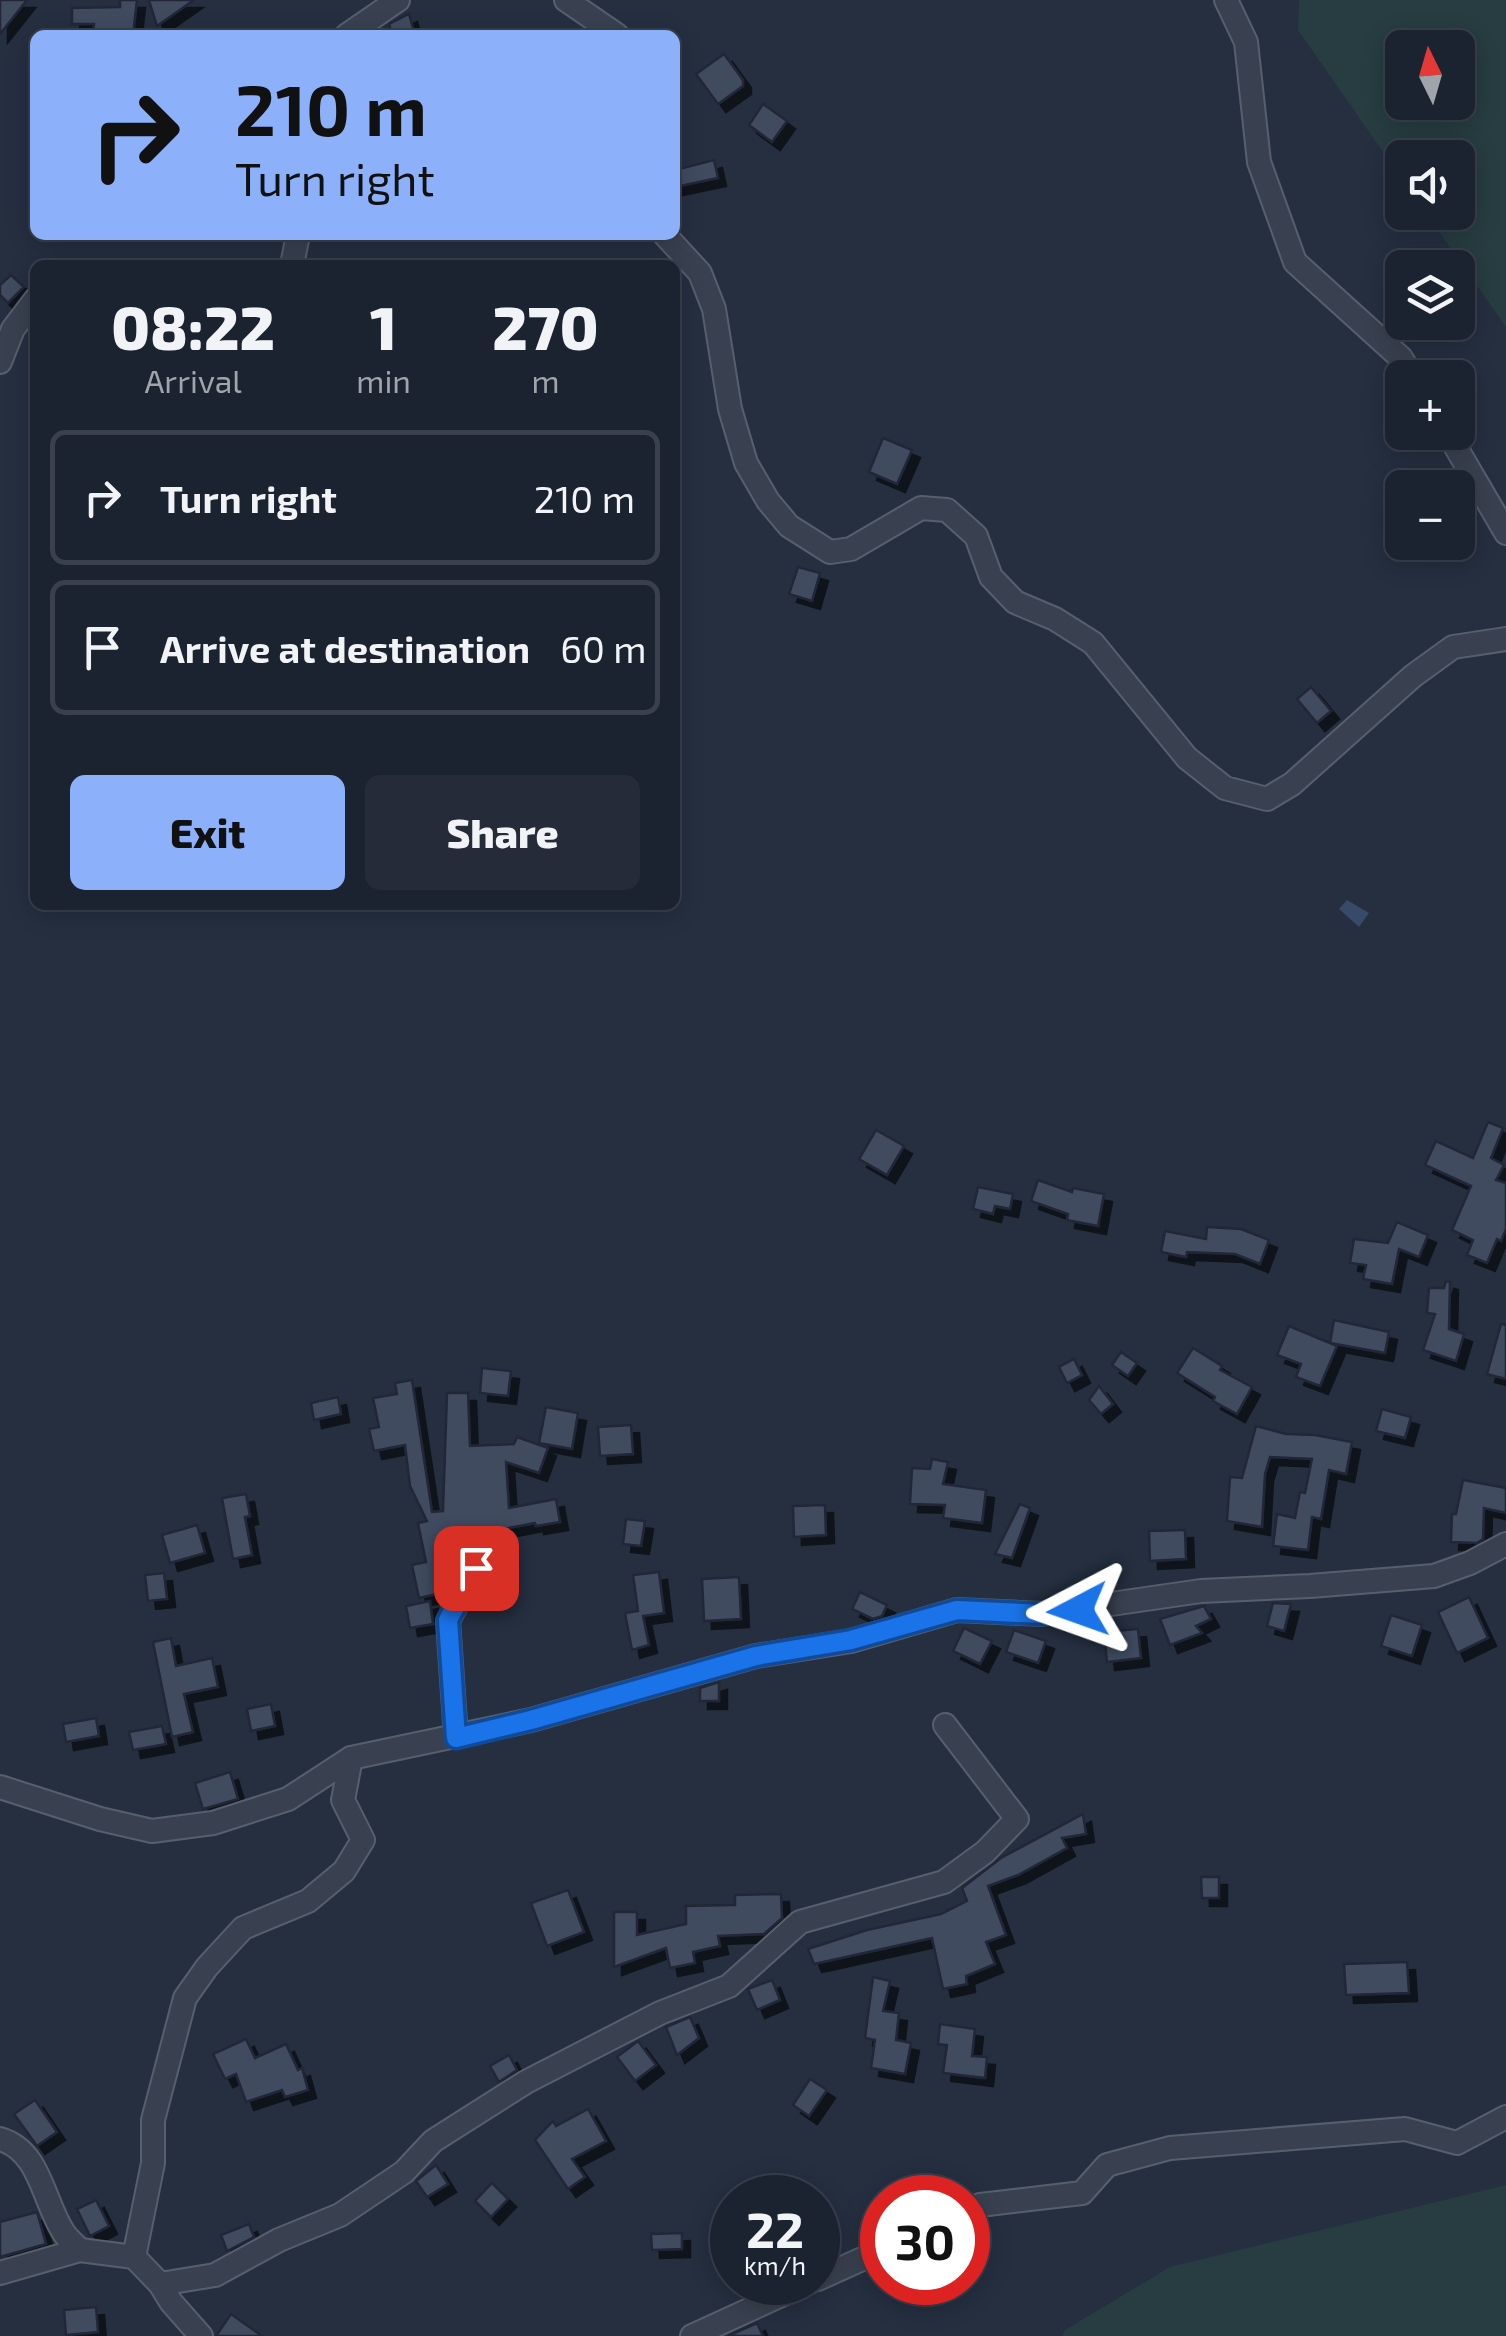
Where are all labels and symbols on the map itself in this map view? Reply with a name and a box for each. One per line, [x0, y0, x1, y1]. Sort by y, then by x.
north arrow [1385, 30, 1475, 120]
pin [434, 1526, 519, 1611]
position arrow [1026, 1558, 1130, 1662]
speed limit sign: 30 [860, 2175, 990, 2305]

